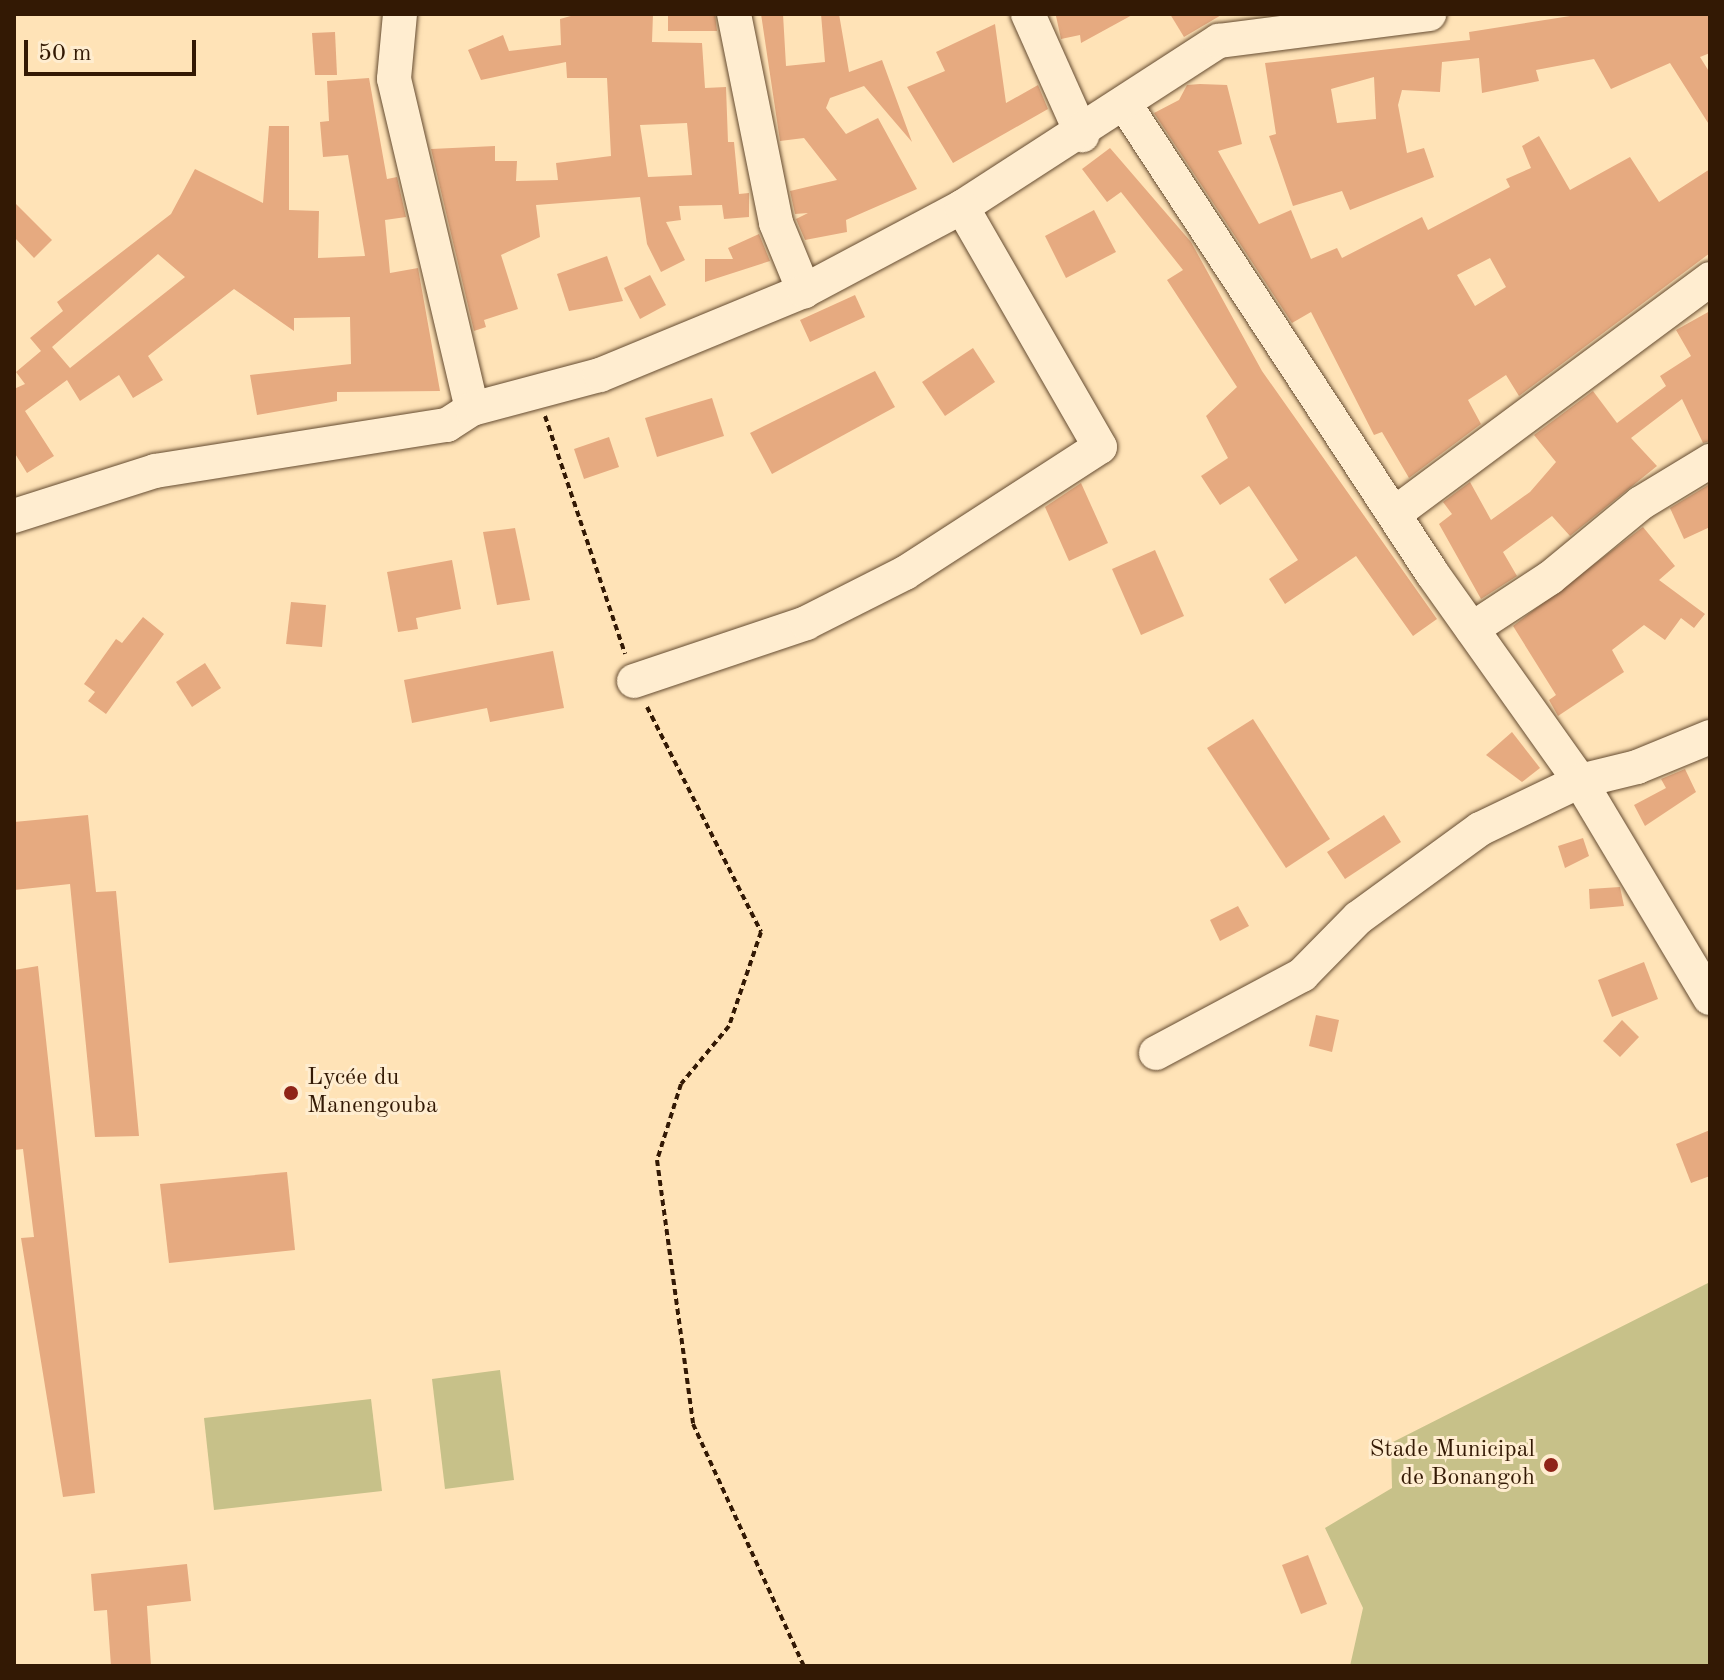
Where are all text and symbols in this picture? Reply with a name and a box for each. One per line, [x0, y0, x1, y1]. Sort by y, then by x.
scale bar [28, 24, 200, 74]
text: 50 m [38, 42, 92, 66]
place label: Lycée du Manengouba [307, 1065, 438, 1121]
marker: Lycée du Manengouba [282, 1084, 300, 1102]
place label: Stade Municipal de Bonangoh [1369, 1437, 1535, 1493]
marker: Stade Municipal de Bonangoh [1542, 1456, 1560, 1474]

